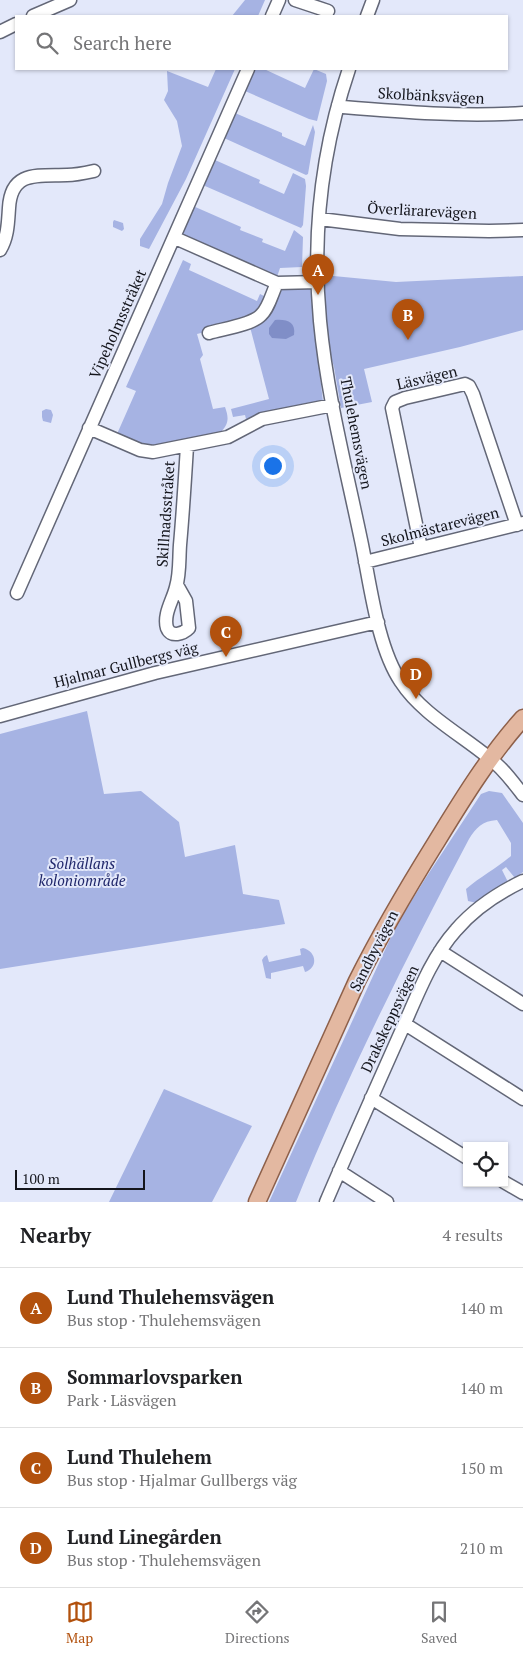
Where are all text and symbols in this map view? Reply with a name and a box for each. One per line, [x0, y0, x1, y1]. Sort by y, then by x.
search box [15, 15, 508, 70]
icon: search [33, 29, 61, 57]
text: Search here [73, 30, 172, 55]
street label: Skolbänksvägen [377, 82, 485, 108]
street label: Överlärarevägen [367, 197, 477, 223]
pin: A [302, 254, 334, 295]
street label: Vipeholmsstråket [84, 265, 150, 382]
pin: B [392, 299, 424, 340]
street label: Läsvägen [394, 360, 459, 394]
street label: Thulehemsvägen [336, 375, 378, 491]
your location [260, 453, 286, 479]
street label: Skillnadsstråket [151, 460, 179, 568]
street label: Skolmästarevägen [379, 502, 501, 550]
pin: C [210, 616, 242, 657]
street label: Hjalmar Gullbergs väg [52, 636, 201, 692]
pin: D [400, 658, 432, 699]
park label: Solhällans koloniområde [38, 853, 126, 890]
street label: Sandbyvägen [344, 907, 402, 994]
street label: Drakskeppsvägen [355, 962, 423, 1076]
map controls [463, 1142, 508, 1187]
button: locate [463, 1142, 508, 1187]
scale bar [15, 1167, 145, 1190]
text: 100 m [22, 1169, 60, 1188]
text: Nearby [20, 1221, 91, 1249]
text: 4 results [443, 1224, 503, 1246]
text: Lund Thulehemsvägen [67, 1284, 274, 1309]
text: A [30, 1297, 42, 1319]
text: 140 m [460, 1297, 503, 1319]
text: Bus stop · Thulehemsvägen [67, 1309, 261, 1331]
text: Sommarlovsparken [67, 1364, 243, 1389]
text: B [31, 1377, 41, 1399]
text: 140 m [460, 1377, 503, 1399]
text: Park · Läsvägen [67, 1389, 177, 1411]
text: Lund Thulehem [67, 1444, 212, 1469]
text: C [31, 1457, 41, 1479]
text: 150 m [460, 1457, 503, 1479]
text: Bus stop · Hjalmar Gullbergs väg [67, 1469, 297, 1491]
text: Lund Linegården [67, 1524, 222, 1549]
text: D [30, 1537, 42, 1559]
text: 210 m [460, 1537, 503, 1559]
text: Bus stop · Thulehemsvägen [67, 1549, 261, 1571]
tab: Map [66, 1598, 94, 1647]
tab: Directions [225, 1598, 290, 1647]
tab: Saved [421, 1598, 457, 1647]

